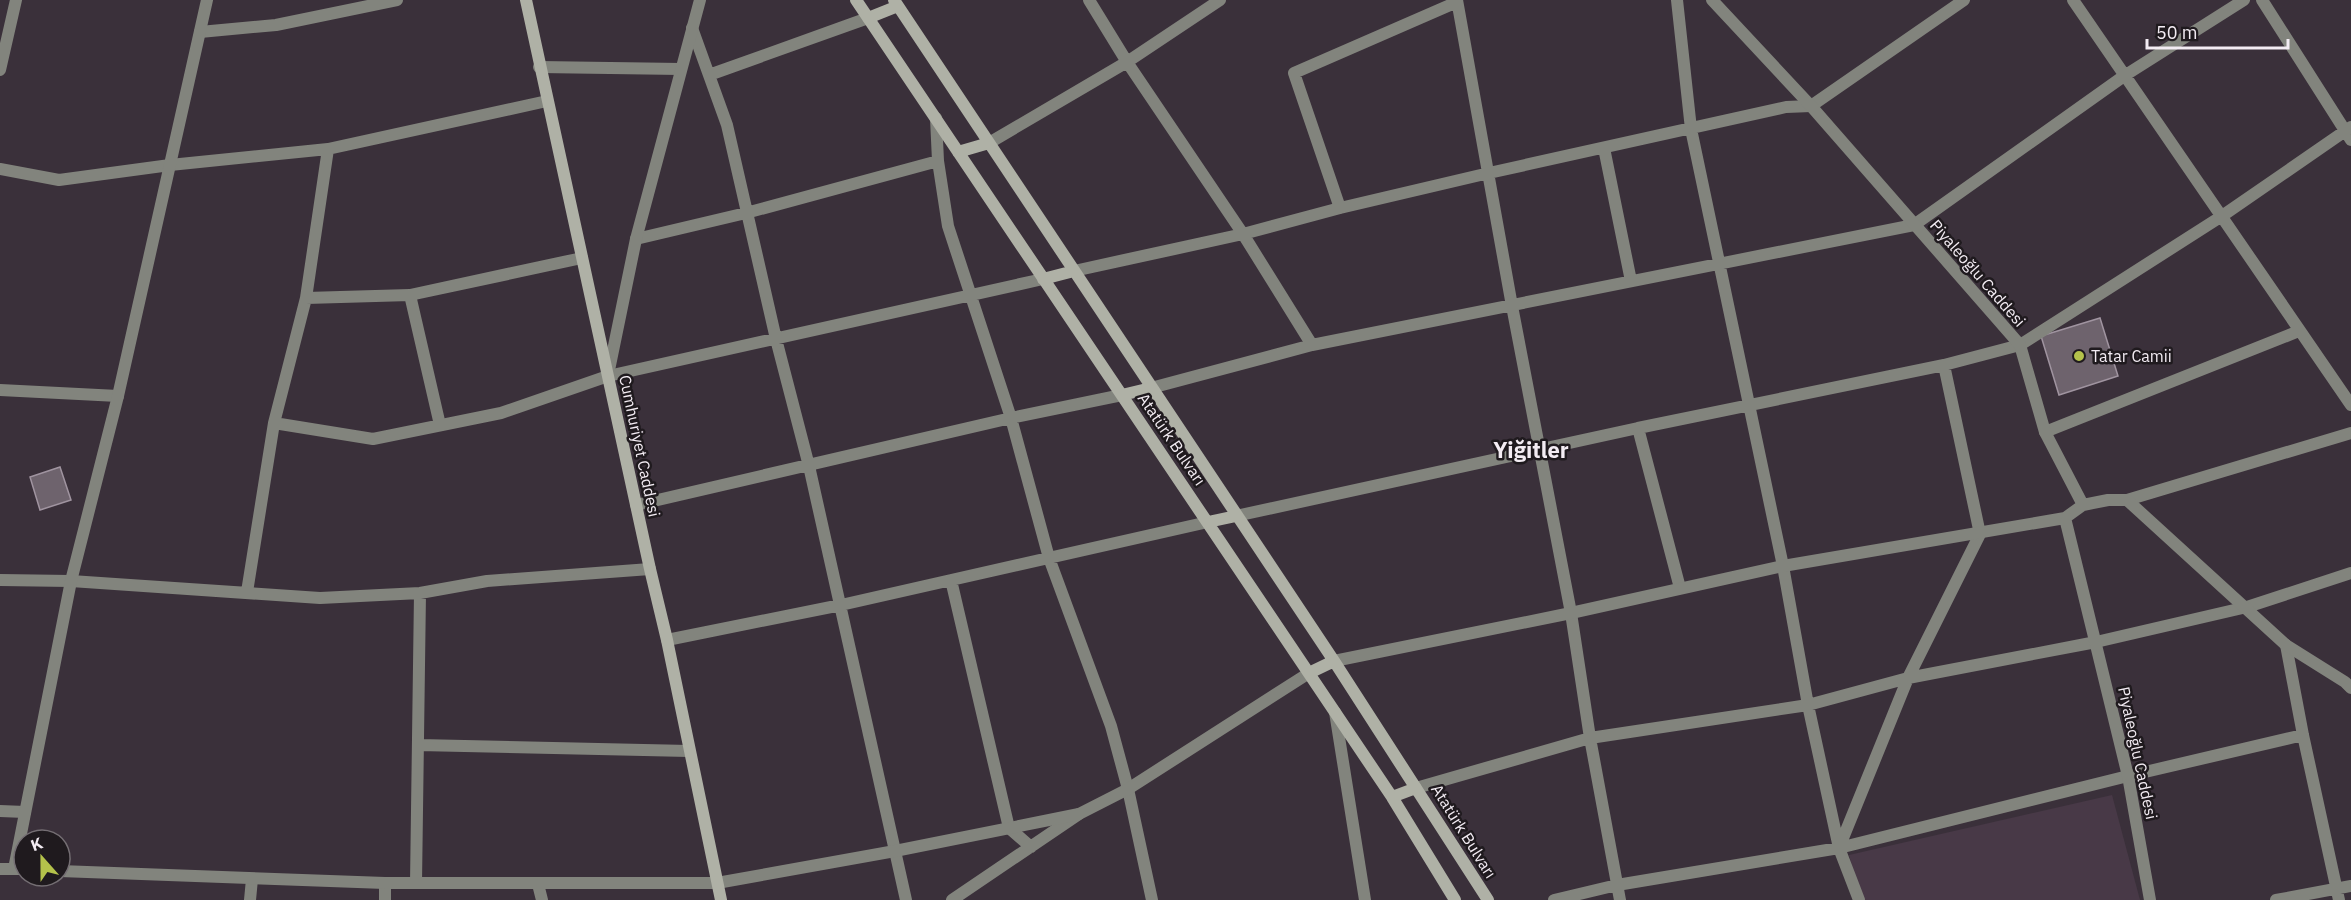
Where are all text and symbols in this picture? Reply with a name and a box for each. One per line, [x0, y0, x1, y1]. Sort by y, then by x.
scale bar [2147, 12, 2288, 50]
text: 50 m [2156, 21, 2198, 44]
street label: Piyaleoğlu Caddesi [1926, 215, 2030, 331]
place label: Tatar Camii [2091, 346, 2172, 366]
marker: Tatar Camii [2072, 349, 2086, 363]
street label: Cumhuriyet Caddesi [615, 373, 665, 519]
street label: Atatürk Bulvarı [1134, 389, 1210, 489]
district label: Yiğitler [1493, 435, 1569, 464]
street label: Piyaleoğlu Caddesi [2114, 685, 2162, 821]
street label: Atatürk Bulvarı [1427, 780, 1501, 882]
north arrow [12, 828, 72, 888]
text: K [28, 833, 45, 855]

